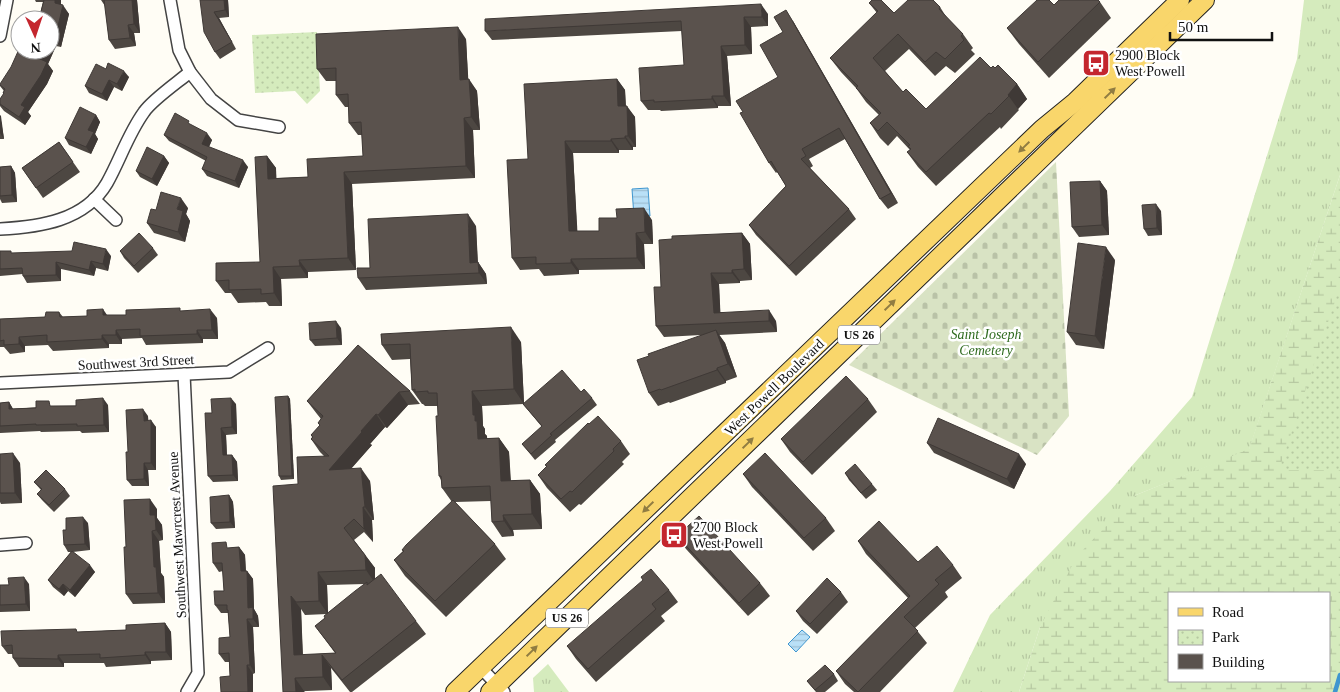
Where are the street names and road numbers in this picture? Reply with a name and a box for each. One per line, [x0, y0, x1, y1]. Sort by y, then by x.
road number: US 26 [838, 326, 880, 344]
street label: West Powell Boulevard [722, 336, 827, 439]
street label: Southwest 3rd Street [77, 352, 195, 373]
street label: Southwest Mawrcrest Avenue [166, 451, 189, 619]
road number: US 26 [546, 608, 588, 628]

